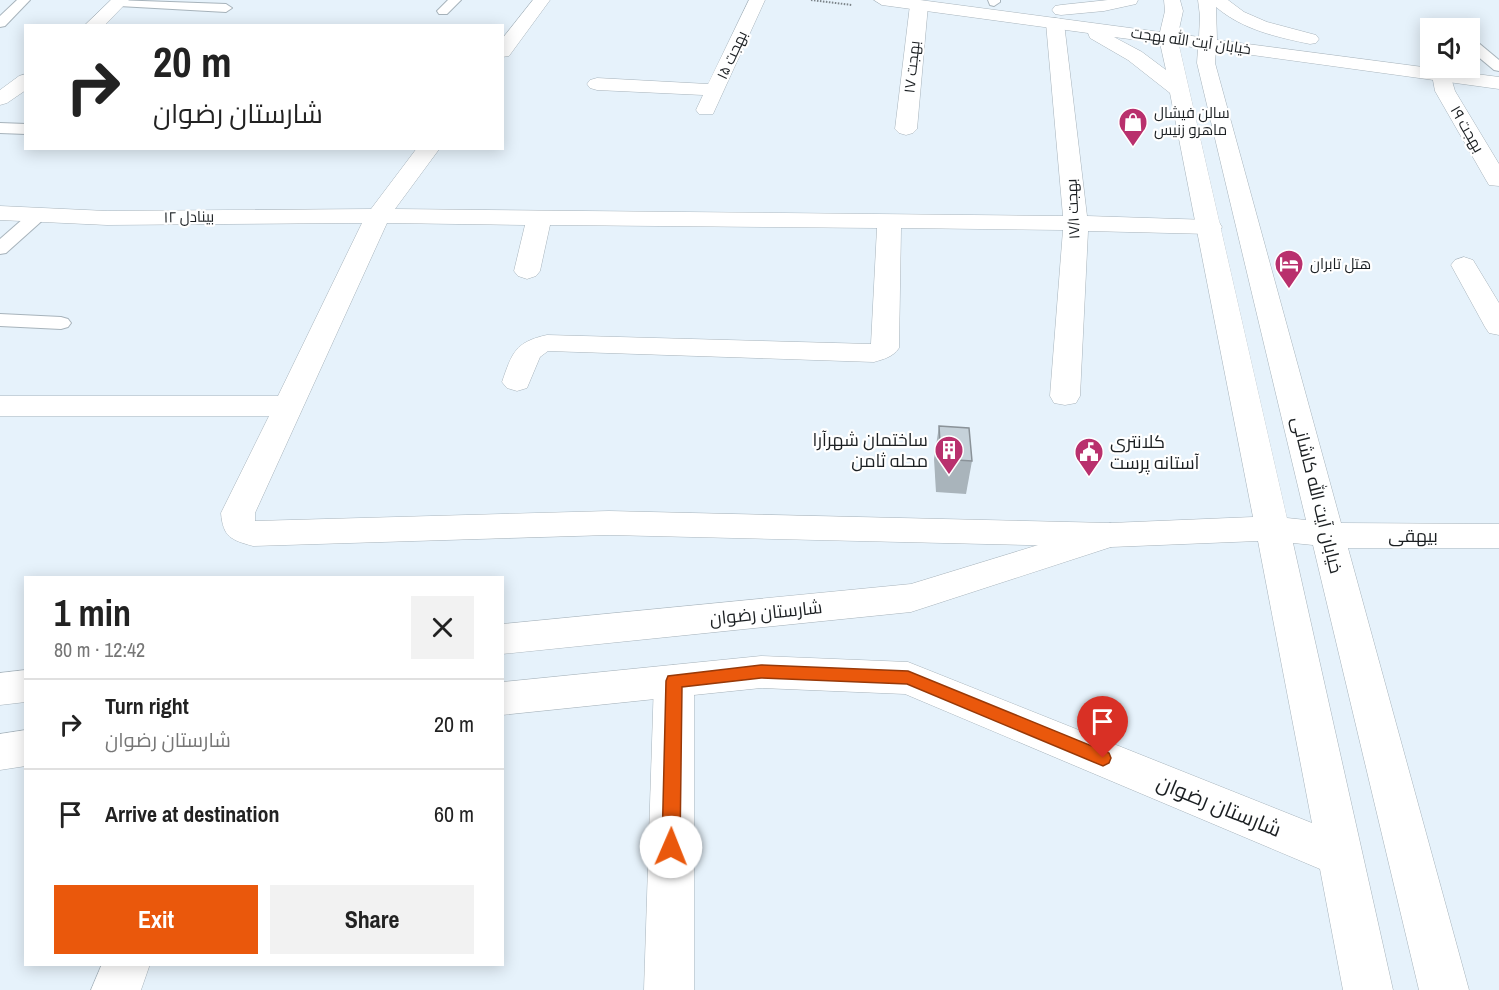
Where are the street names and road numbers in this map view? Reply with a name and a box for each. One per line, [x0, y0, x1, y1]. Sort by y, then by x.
street label: خیابان آیت الله بهجت [1130, 22, 1253, 59]
street label: بهجت ۱۵ [711, 27, 752, 83]
street label: بهجت ۱۷ [898, 40, 925, 94]
street label: بهجت ۱۹ [1446, 101, 1489, 156]
street label: بهجت ۱۷/۱ [1060, 178, 1085, 240]
street label: بینادل ۱۲ [164, 206, 214, 227]
street label: خیابان آیت الله کاشانی [1286, 414, 1349, 576]
street label: بیهقی [1388, 523, 1438, 548]
street label: شارستان رضوان [708, 594, 824, 631]
street label: شارستان رضوان [1153, 767, 1286, 844]

